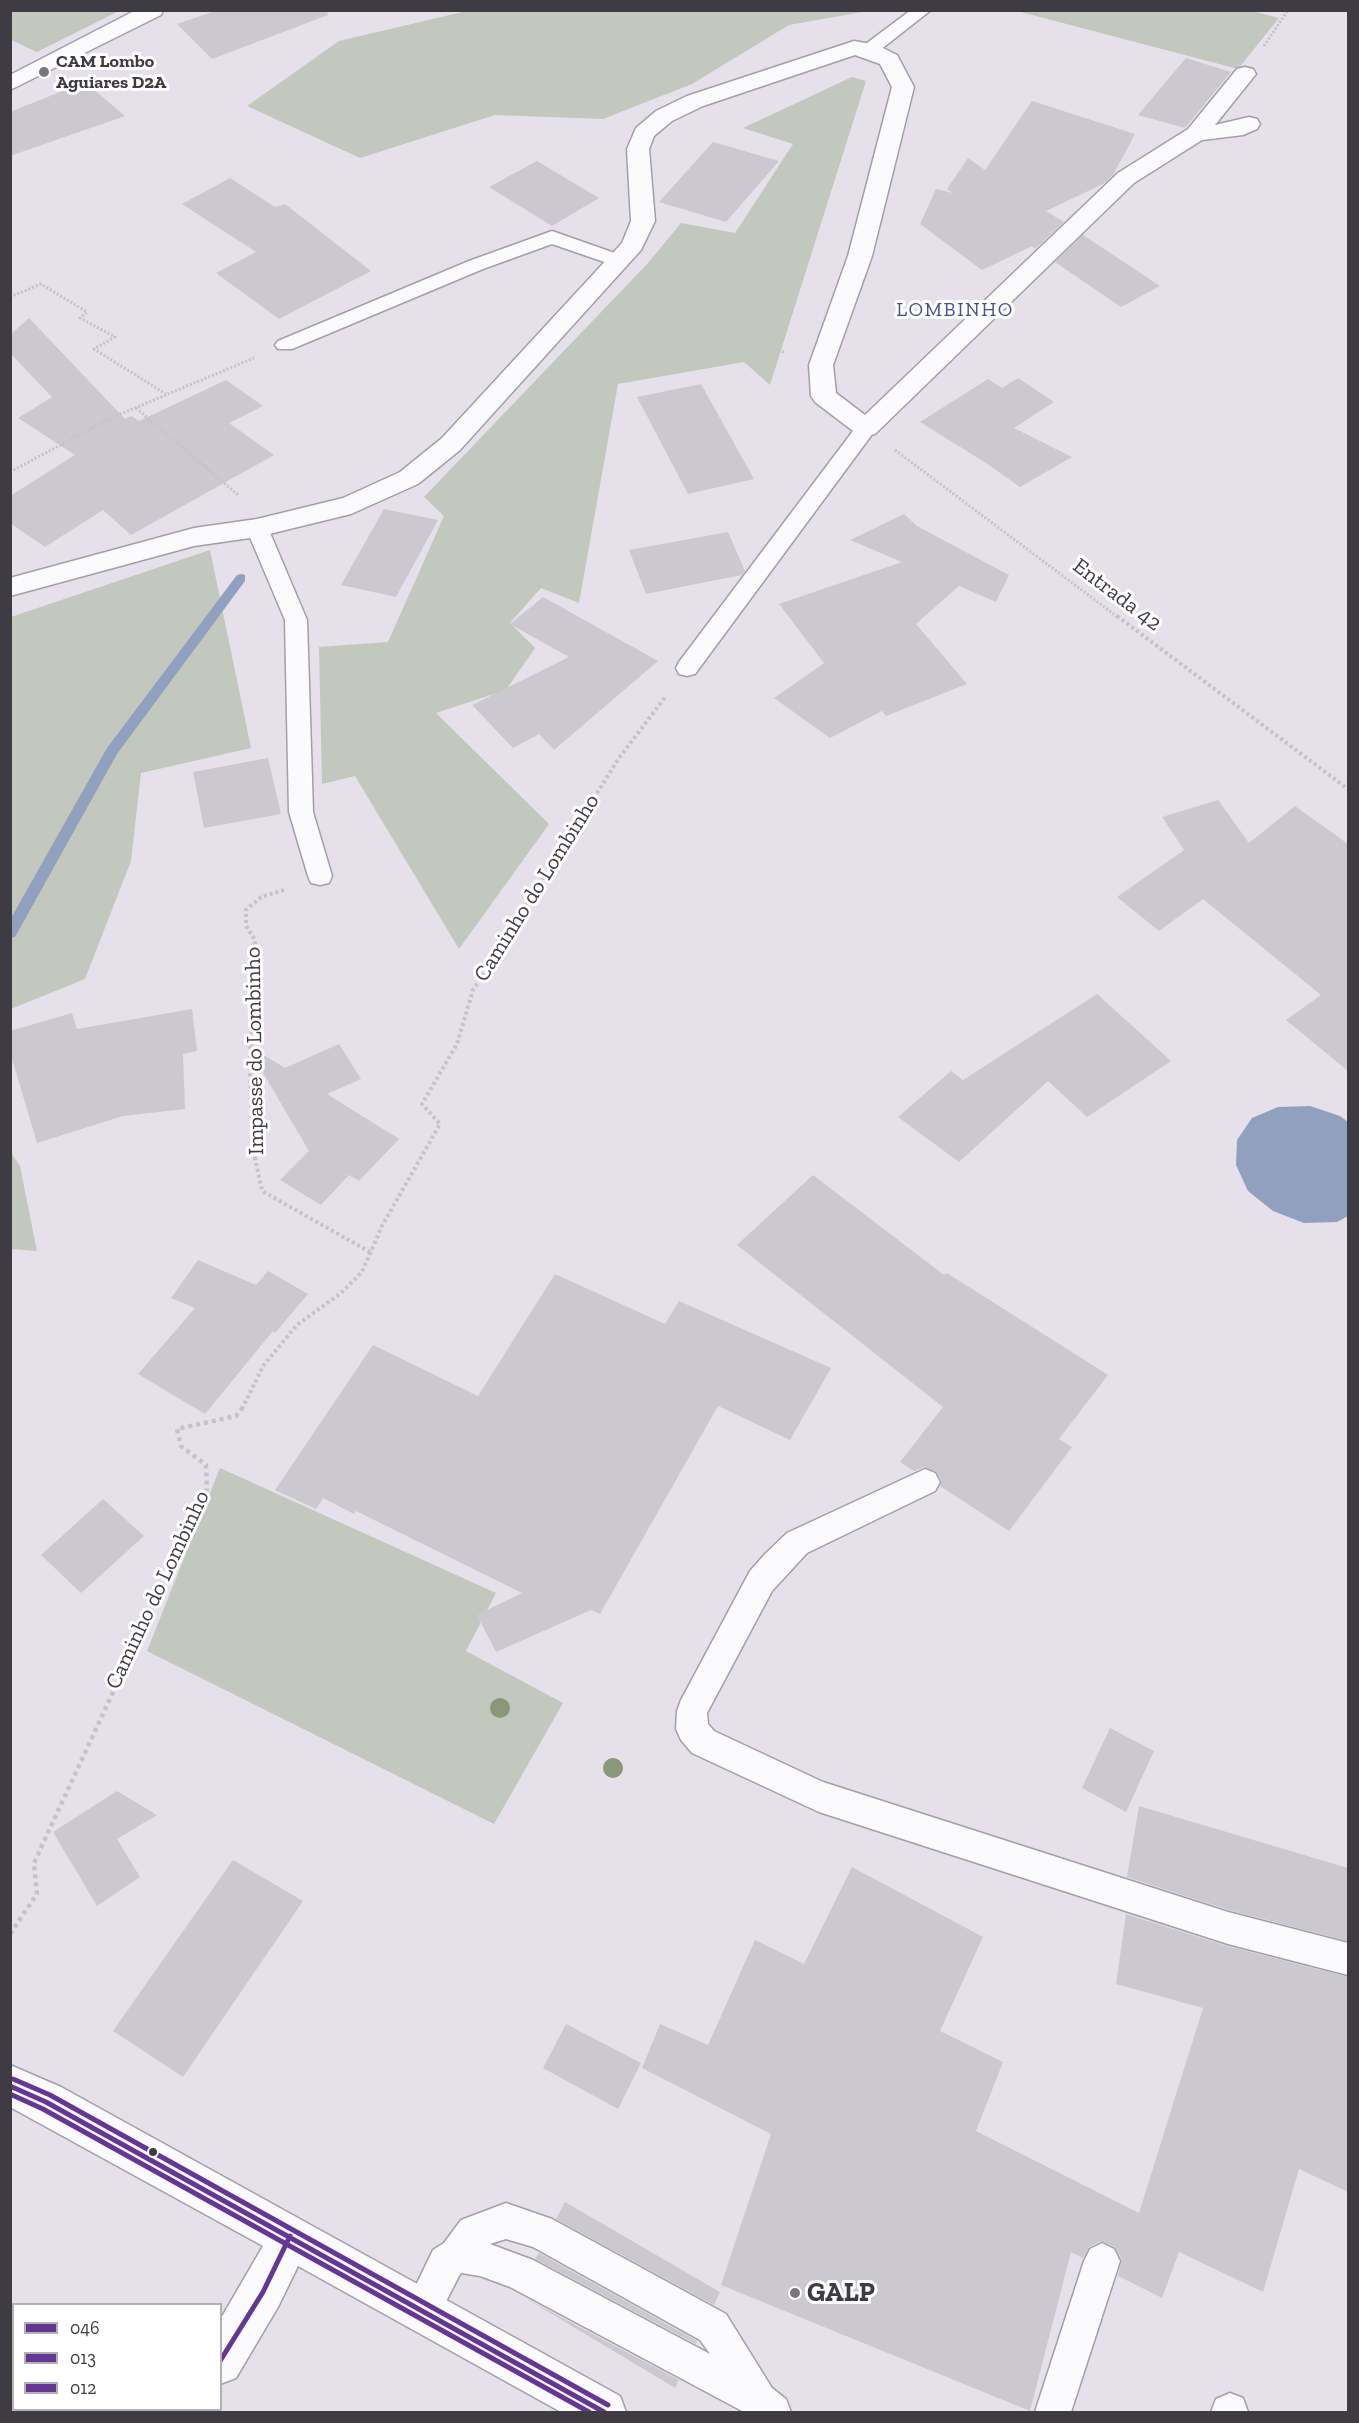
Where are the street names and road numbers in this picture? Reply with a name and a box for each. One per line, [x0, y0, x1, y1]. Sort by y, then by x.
street label: Entrada 42 [1067, 553, 1167, 637]
street label: Caminho do Lombinho [469, 789, 605, 987]
street label: Impasse do Lombinho [240, 947, 270, 1155]
street label: Caminho do Lombinho [100, 1487, 216, 1693]

